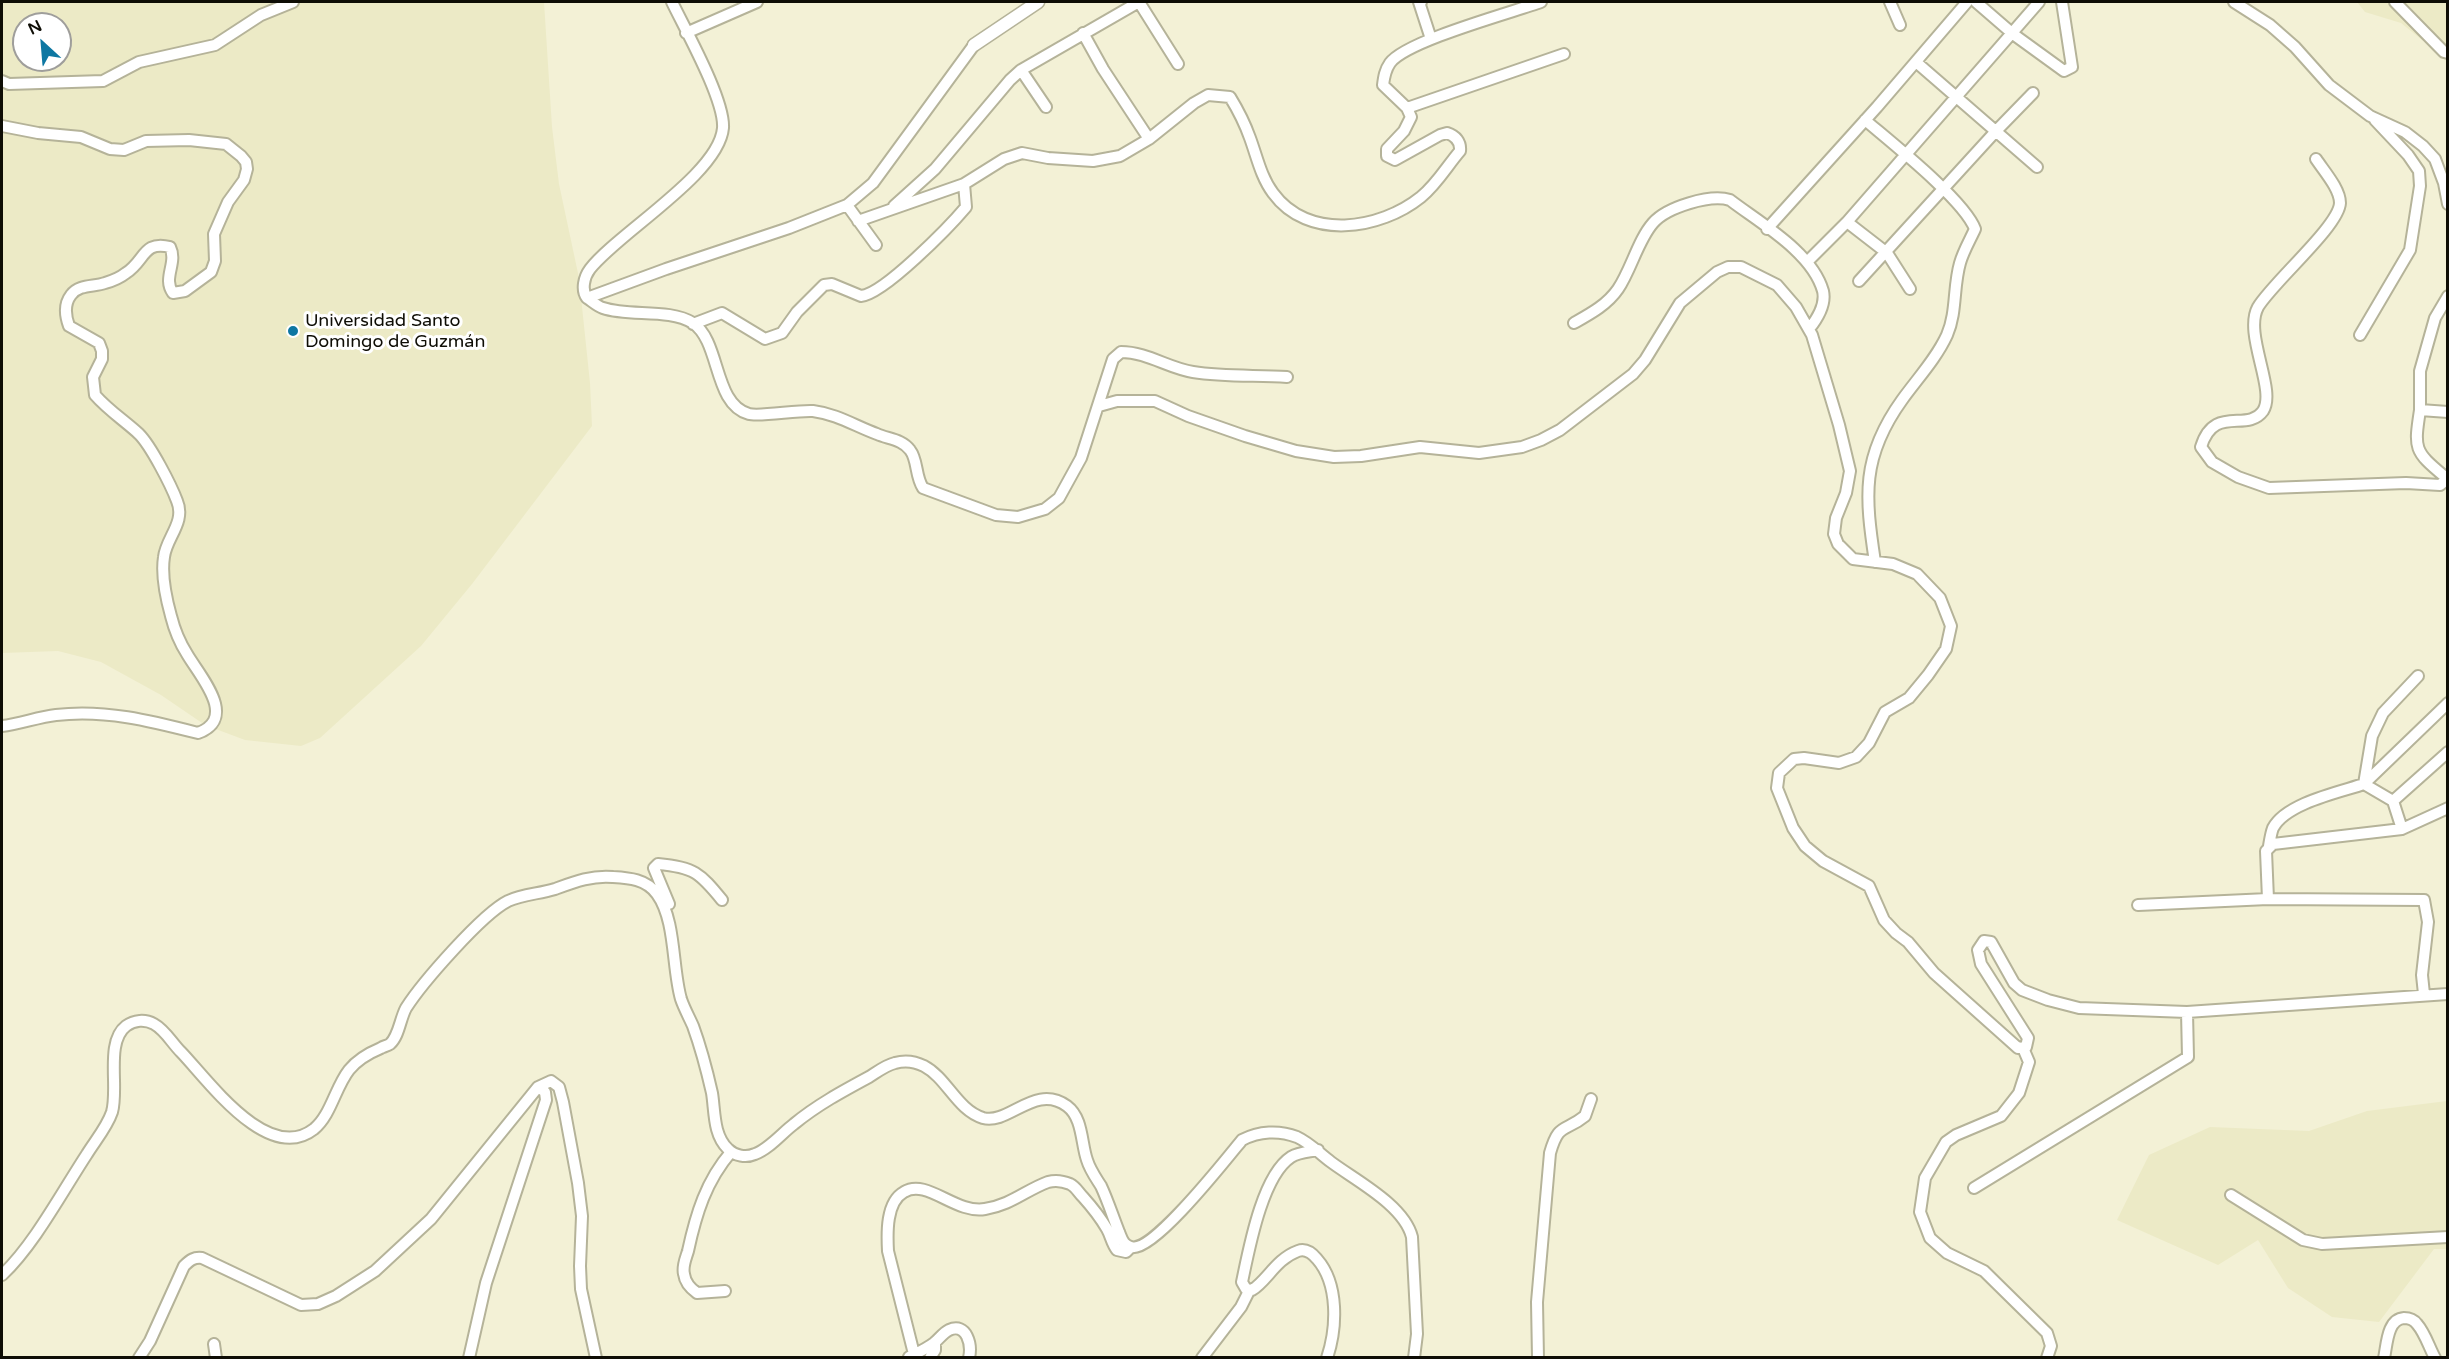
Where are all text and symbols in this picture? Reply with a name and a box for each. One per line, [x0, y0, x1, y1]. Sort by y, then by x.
north arrow [12, 12, 72, 72]
text: N [25, 16, 45, 39]
place label: Universidad Santo Domingo de Guzmán [305, 310, 485, 352]
marker: Universidad Santo Domingo de Guzmán [286, 324, 300, 338]

